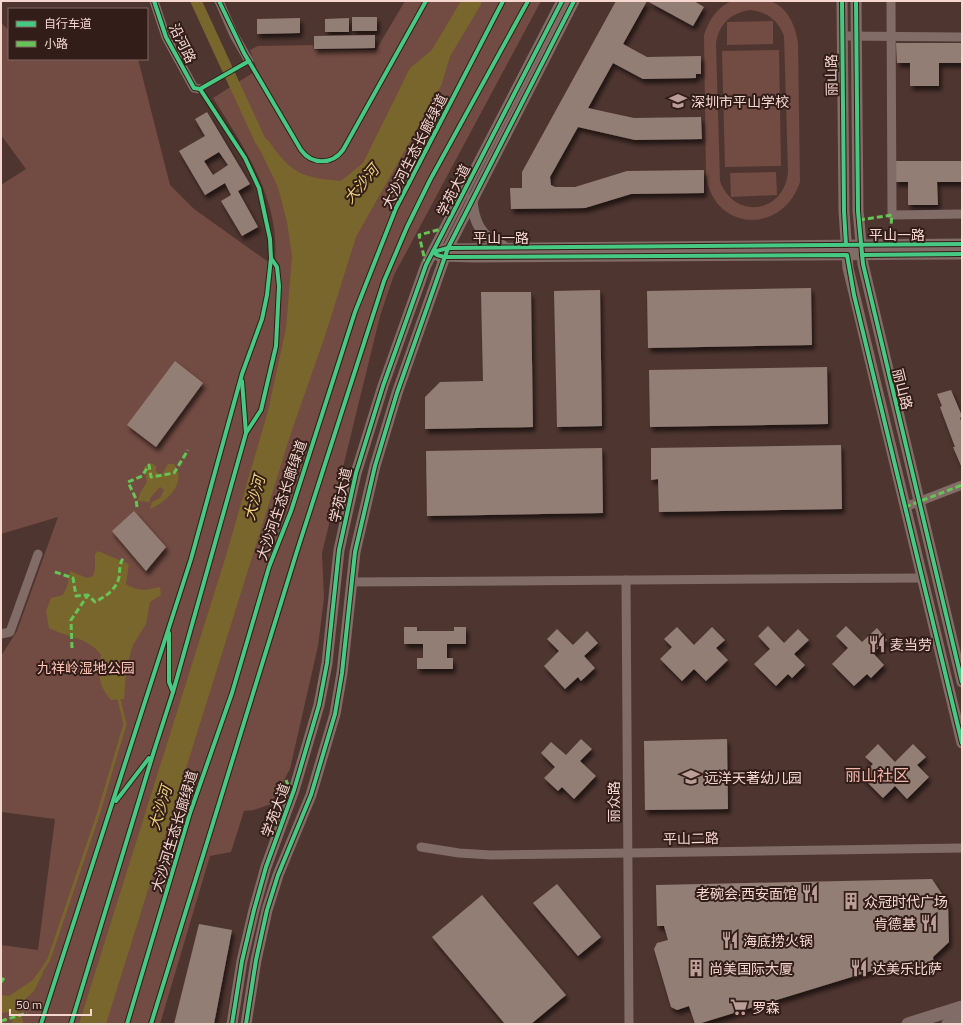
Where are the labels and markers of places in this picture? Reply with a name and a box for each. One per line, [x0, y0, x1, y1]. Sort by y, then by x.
school or university icon: 深圳市平山学校 [668, 91, 688, 111]
place label: 深圳市平山学校 [691, 91, 789, 112]
restaurant icon: 麦当劳 [867, 634, 887, 654]
place label: 麦当劳 [890, 634, 932, 655]
school or university icon: 远洋天著幼儿园 [681, 767, 701, 787]
place label: 远洋天著幼儿园 [704, 767, 802, 788]
place label: 老碗会·西安面馆 [696, 883, 797, 904]
restaurant icon: 老碗会·西安面馆 [800, 883, 820, 903]
building icon: 众冠时代广场 [841, 891, 861, 911]
place label: 众冠时代广场 [864, 891, 948, 912]
place label: 肯德基 [874, 913, 916, 934]
restaurant icon: 肯德基 [919, 913, 939, 933]
restaurant icon: 海底捞火锅 [720, 930, 740, 950]
place label: 海底捞火锅 [743, 930, 813, 951]
building icon: 尚美国际大厦 [686, 958, 706, 978]
place label: 尚美国际大厦 [709, 958, 793, 979]
restaurant icon: 达美乐比萨 [849, 958, 869, 978]
place label: 达美乐比萨 [872, 958, 942, 979]
supermarket icon: 罗森 [729, 997, 749, 1017]
place label: 罗森 [752, 997, 780, 1018]

